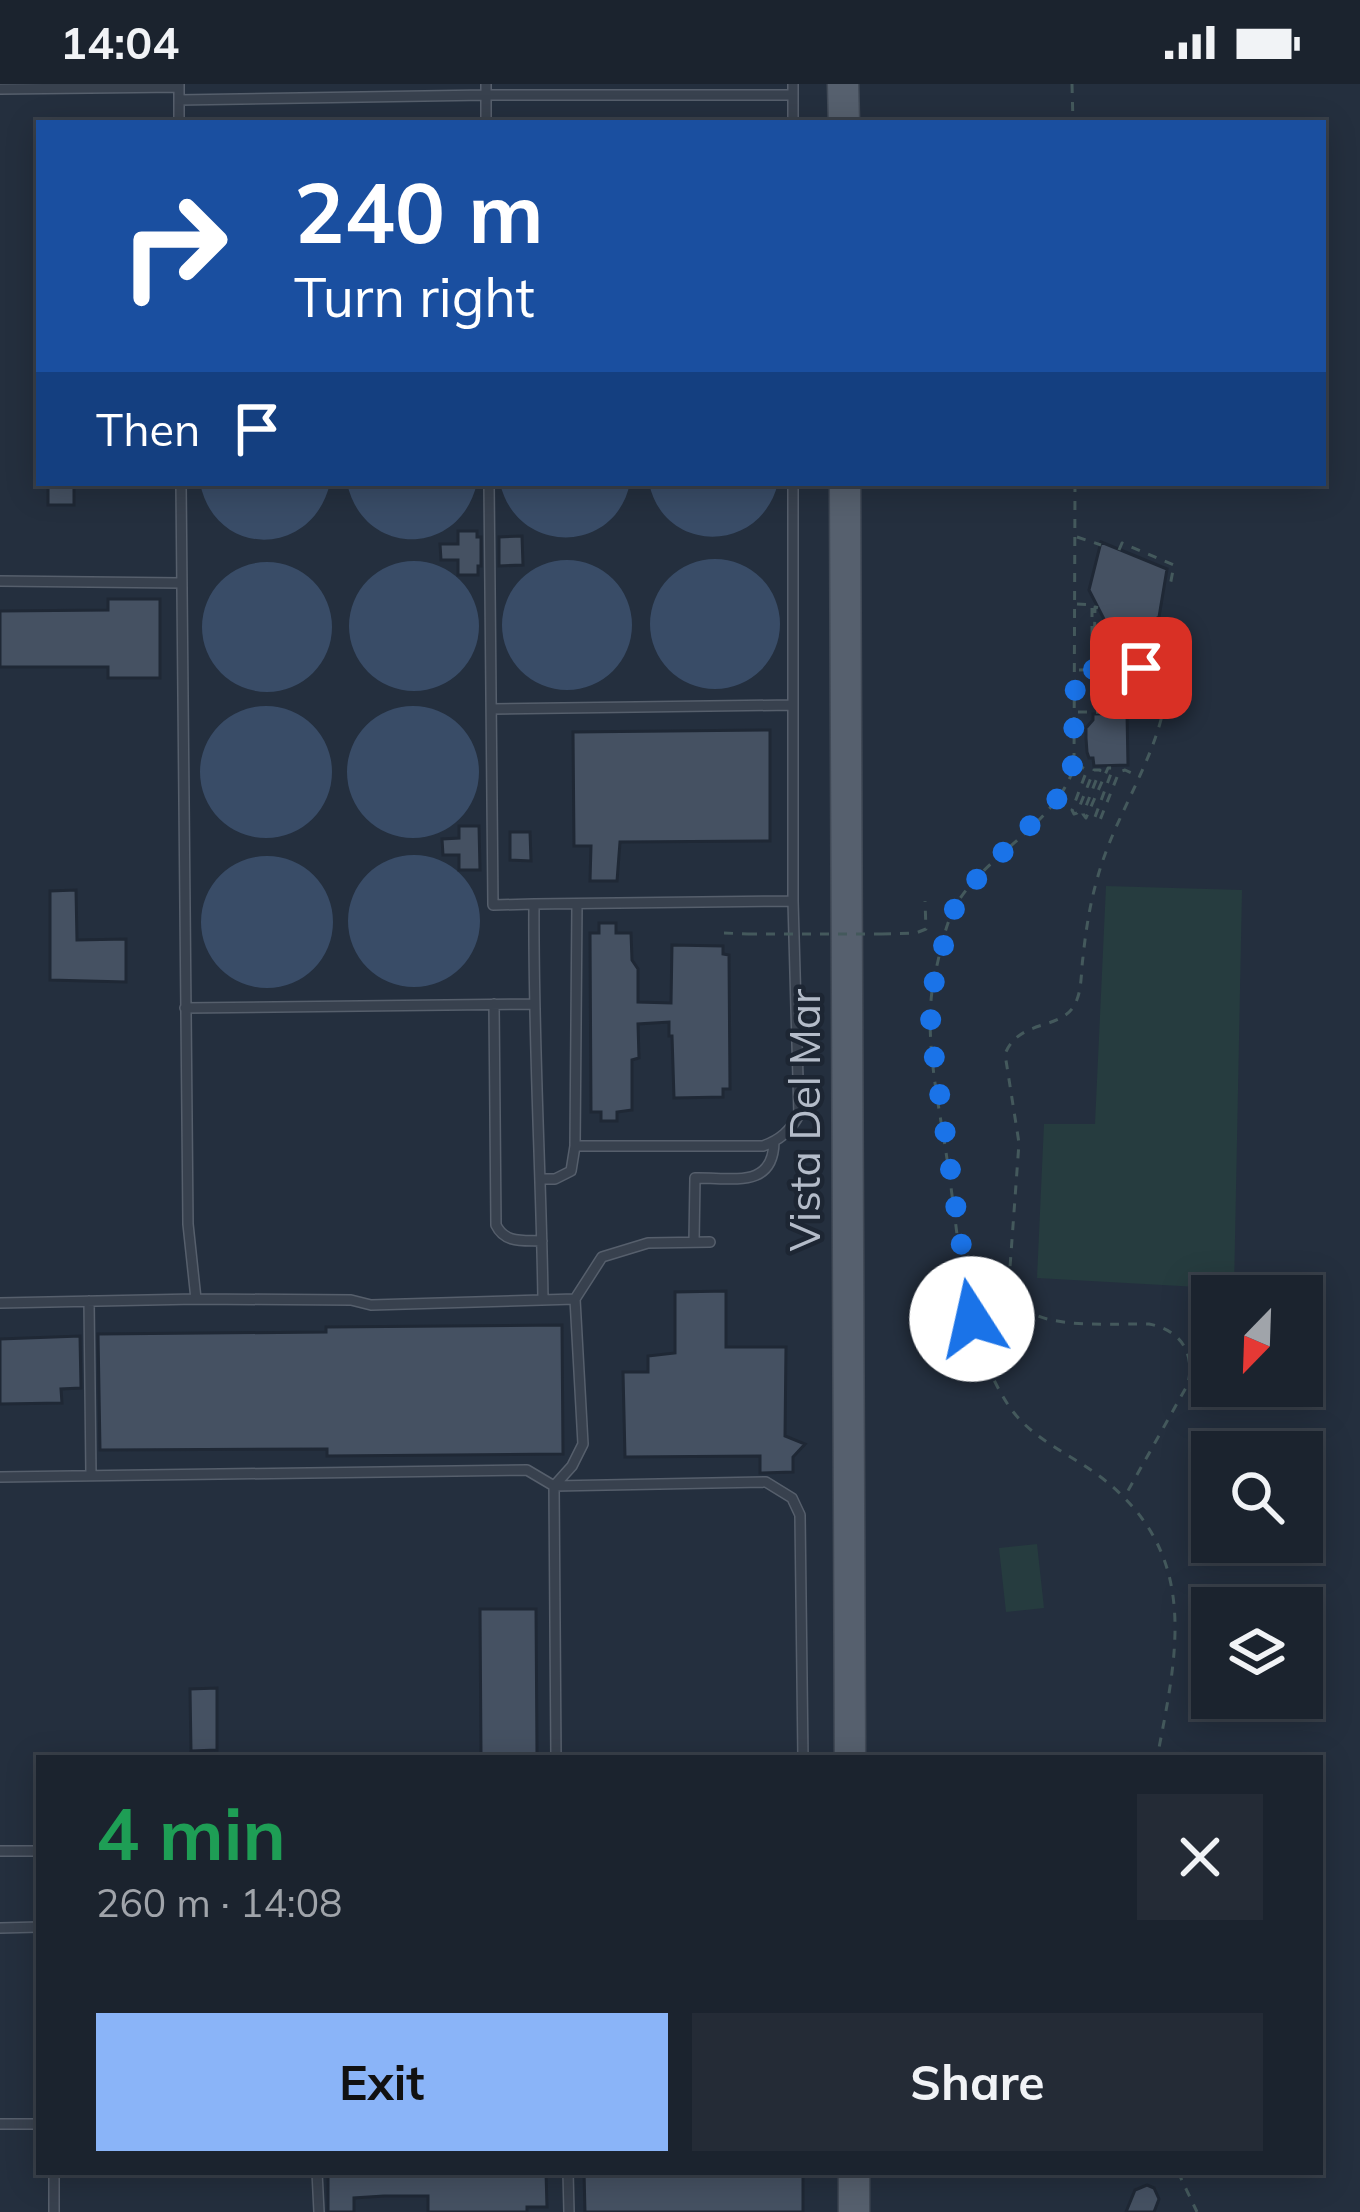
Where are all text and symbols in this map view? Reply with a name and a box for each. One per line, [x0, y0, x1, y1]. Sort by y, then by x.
text: 14:04 [60, 14, 179, 70]
text: 240 m [294, 159, 544, 264]
icon: right [96, 168, 252, 324]
text: Turn right [294, 263, 535, 331]
icon: arrive [224, 396, 290, 462]
text: Then [96, 401, 200, 457]
pin [1090, 617, 1192, 719]
icon: arrive [1108, 635, 1174, 701]
street label: Vista Del Mar [778, 988, 831, 1251]
position arrow [909, 1256, 1035, 1382]
north arrow [1191, 1275, 1323, 1407]
map controls [1191, 1275, 1323, 1719]
button: search [1191, 1431, 1323, 1563]
button: layers [1191, 1587, 1323, 1719]
text: 4 min [96, 1788, 286, 1878]
button: close [1137, 1794, 1263, 1920]
text: 260 m · 14:08 [96, 1878, 342, 1927]
button: Exit [96, 2013, 668, 2151]
button: Share [692, 2013, 1263, 2151]

